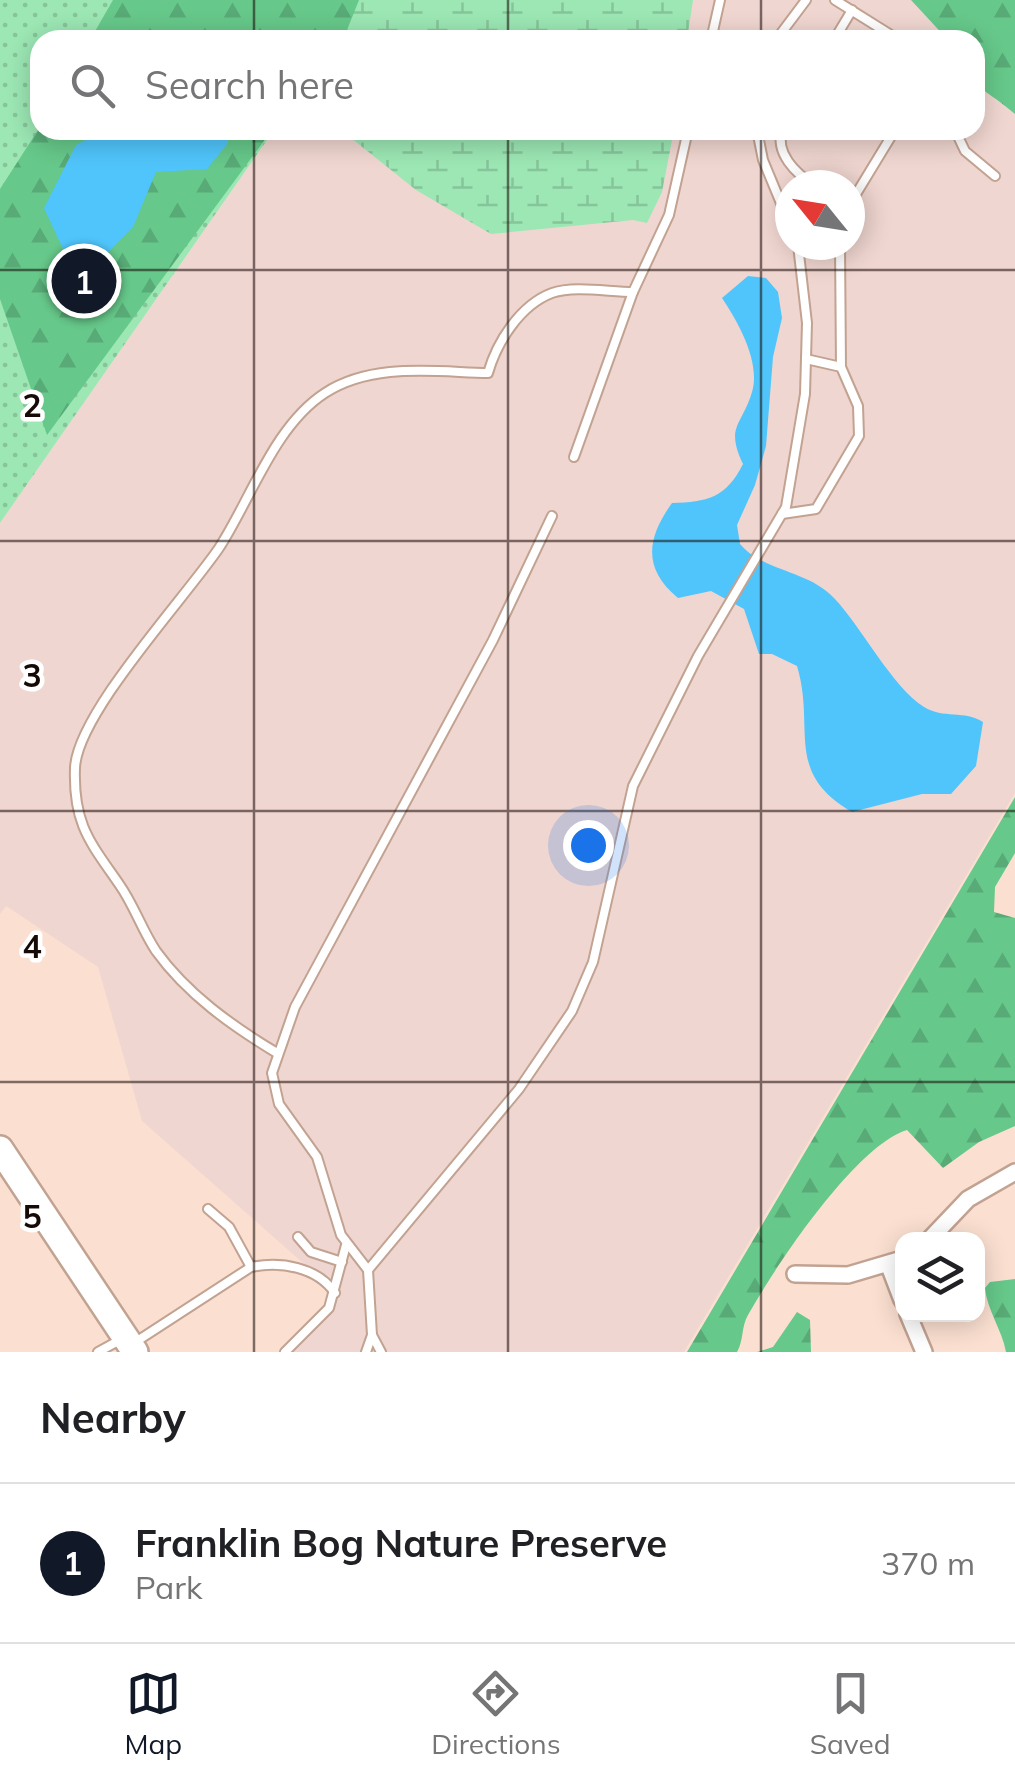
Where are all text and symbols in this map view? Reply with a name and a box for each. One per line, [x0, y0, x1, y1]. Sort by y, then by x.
search box [30, 30, 985, 140]
icon: search [65, 58, 120, 113]
text: Search here [145, 61, 354, 109]
north arrow [775, 170, 865, 260]
pin: 1 [52, 244, 116, 318]
text: 2 [22, 385, 42, 425]
text: 3 [22, 655, 42, 695]
your location [563, 820, 614, 871]
text: 4 [22, 926, 42, 966]
text: 5 [22, 1196, 42, 1236]
map controls [895, 1232, 985, 1322]
button: layers [895, 1232, 985, 1322]
text: Nearby [40, 1391, 186, 1444]
text: Franklin Bog Nature Preserve [135, 1519, 667, 1567]
text: 1 [63, 1543, 82, 1583]
text: 370 m [881, 1543, 975, 1583]
text: Park [135, 1567, 202, 1607]
tab: Map [125, 1666, 182, 1761]
tab: Directions [431, 1666, 561, 1761]
tab: Saved [810, 1666, 890, 1761]

